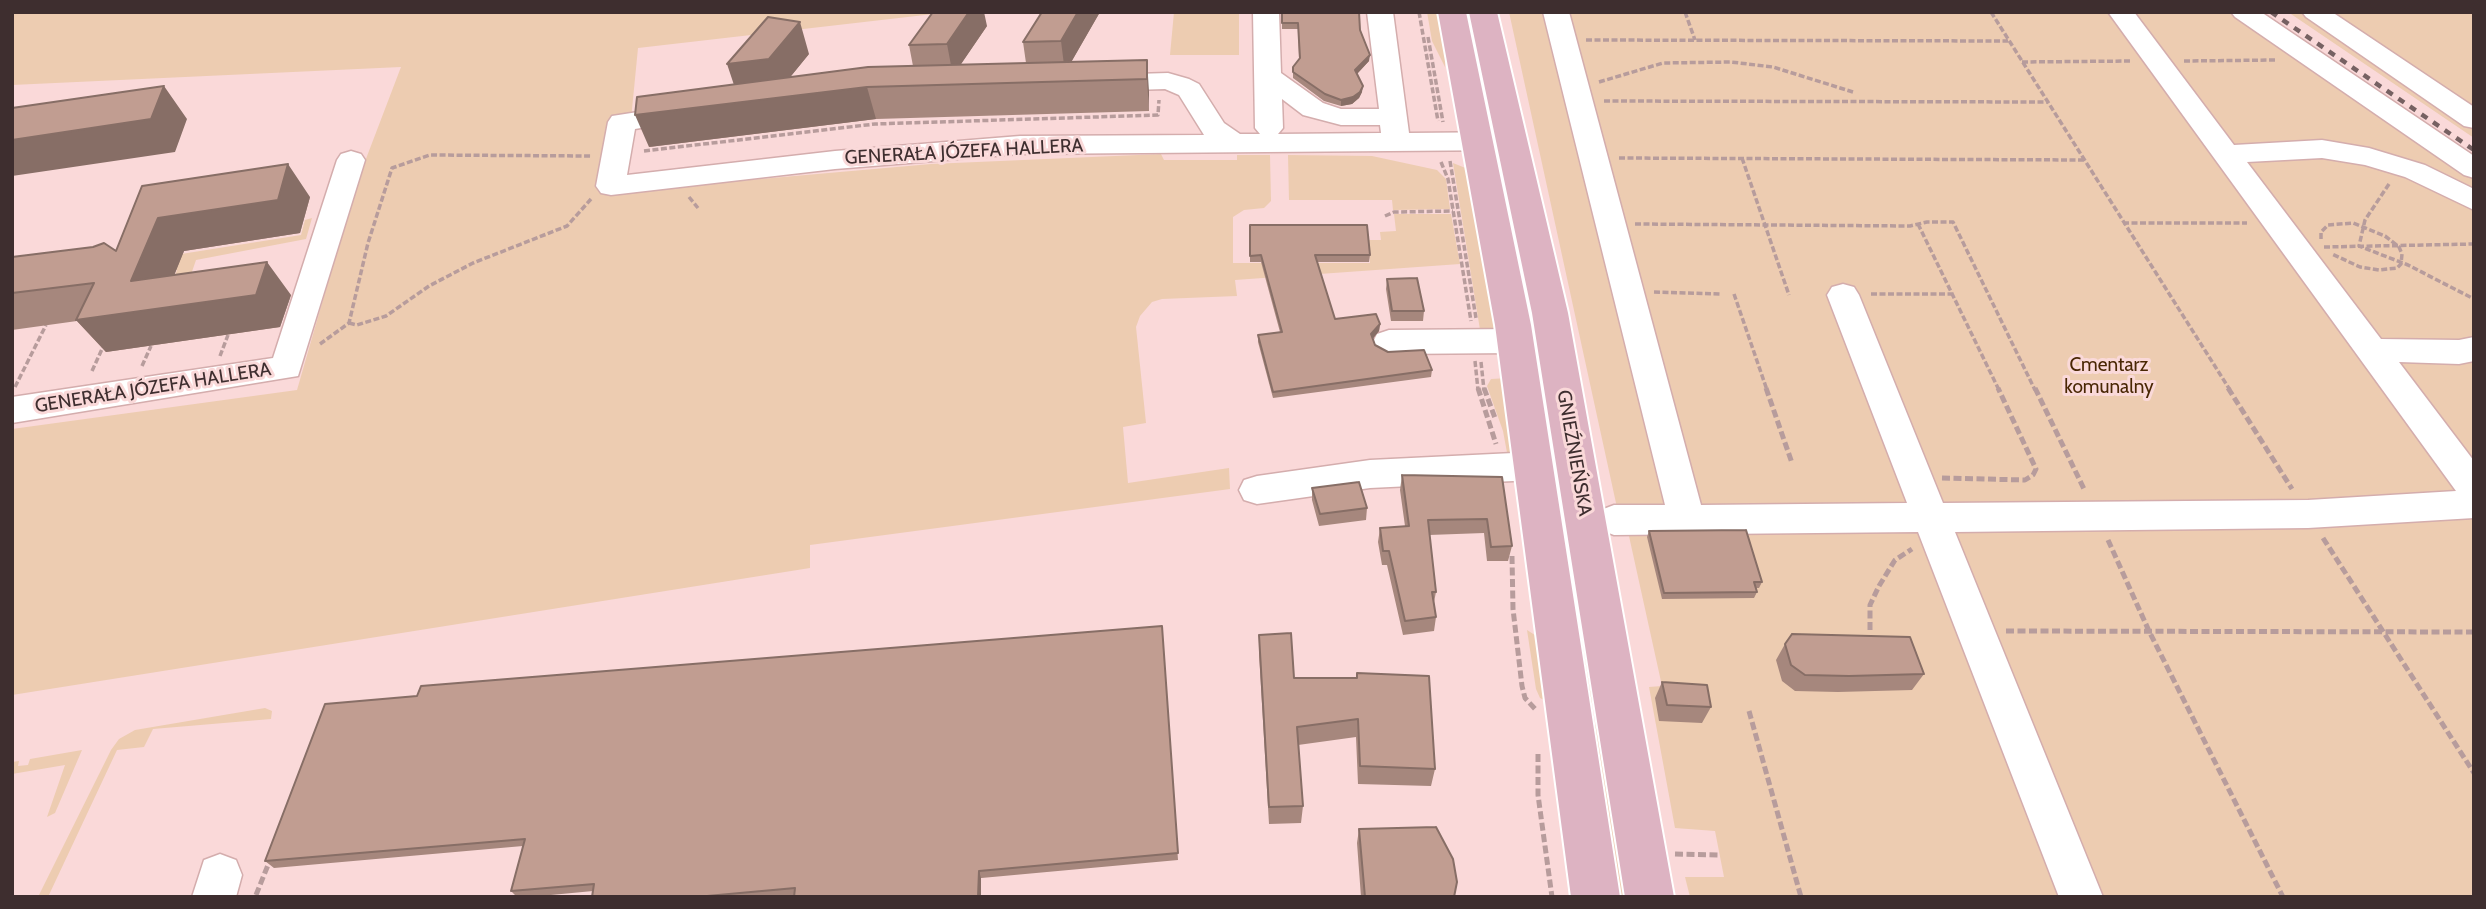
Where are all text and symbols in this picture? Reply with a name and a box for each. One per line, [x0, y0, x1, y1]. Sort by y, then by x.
street label: GENERAŁA JÓZEFA HALLERA [844, 134, 1084, 170]
park label: Cmentarz komunalny [2064, 354, 2154, 398]
street label: GENERAŁA JÓZEFA HALLERA [33, 358, 273, 418]
street label: GNIEŹNIEŃSKA [1552, 388, 1596, 518]

